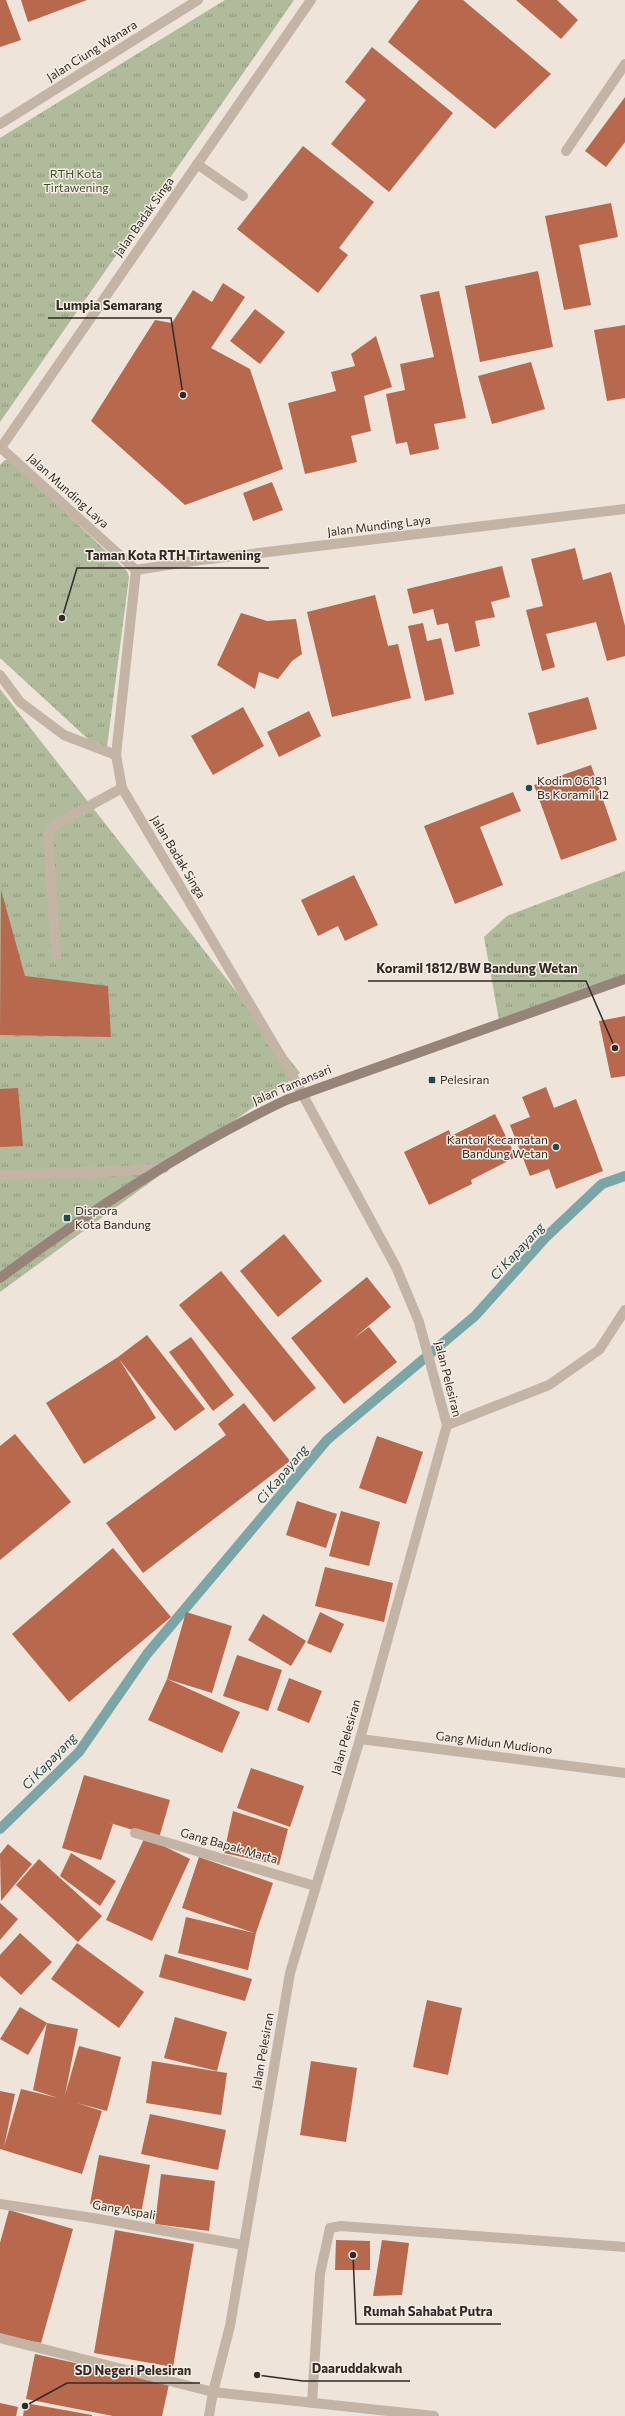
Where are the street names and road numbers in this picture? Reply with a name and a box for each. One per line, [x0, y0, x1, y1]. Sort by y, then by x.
street label: Jalan Ciung Wanara [44, 17, 140, 84]
street label: Jalan Badak Singa [110, 174, 177, 260]
street label: Jalan Munding Laya [25, 450, 112, 531]
street label: Jalan Munding Laya [326, 512, 432, 539]
street label: Jalan Badak Singa [148, 813, 209, 901]
street label: Jalan Tamansari [250, 1061, 334, 1108]
street label: Jalan Pelesiran [432, 1339, 465, 1418]
street label: Jalan Pelesiran [328, 1697, 363, 1776]
street label: Gang Midun Mudiono [435, 1728, 553, 1756]
street label: Gang Bapak Marta [179, 1824, 280, 1866]
street label: Jalan Pelesiran [248, 2011, 277, 2090]
street label: Gang Aspali [91, 2197, 157, 2221]

